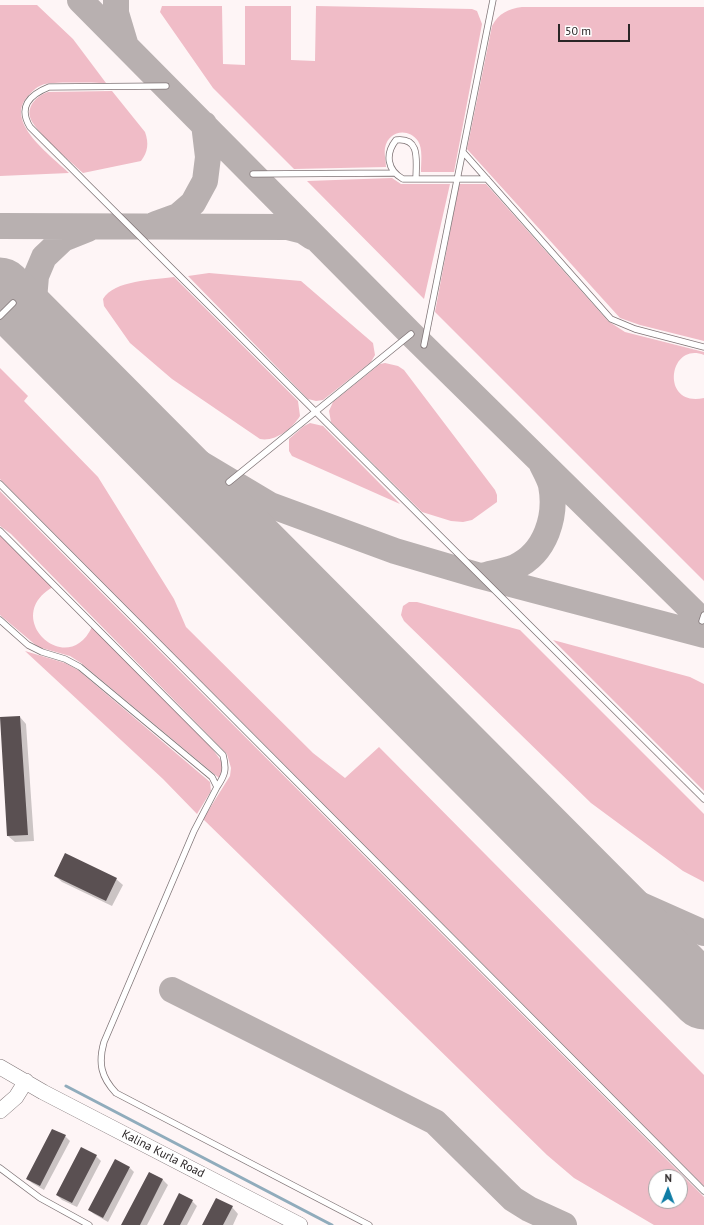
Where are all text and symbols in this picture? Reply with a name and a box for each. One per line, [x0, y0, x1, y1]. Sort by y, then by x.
scale bar [560, 16, 632, 42]
text: 50 m [565, 23, 591, 38]
street label: Kalina Kurla Road [119, 1127, 207, 1181]
north arrow [648, 1169, 688, 1209]
text: N [664, 1171, 672, 1185]

